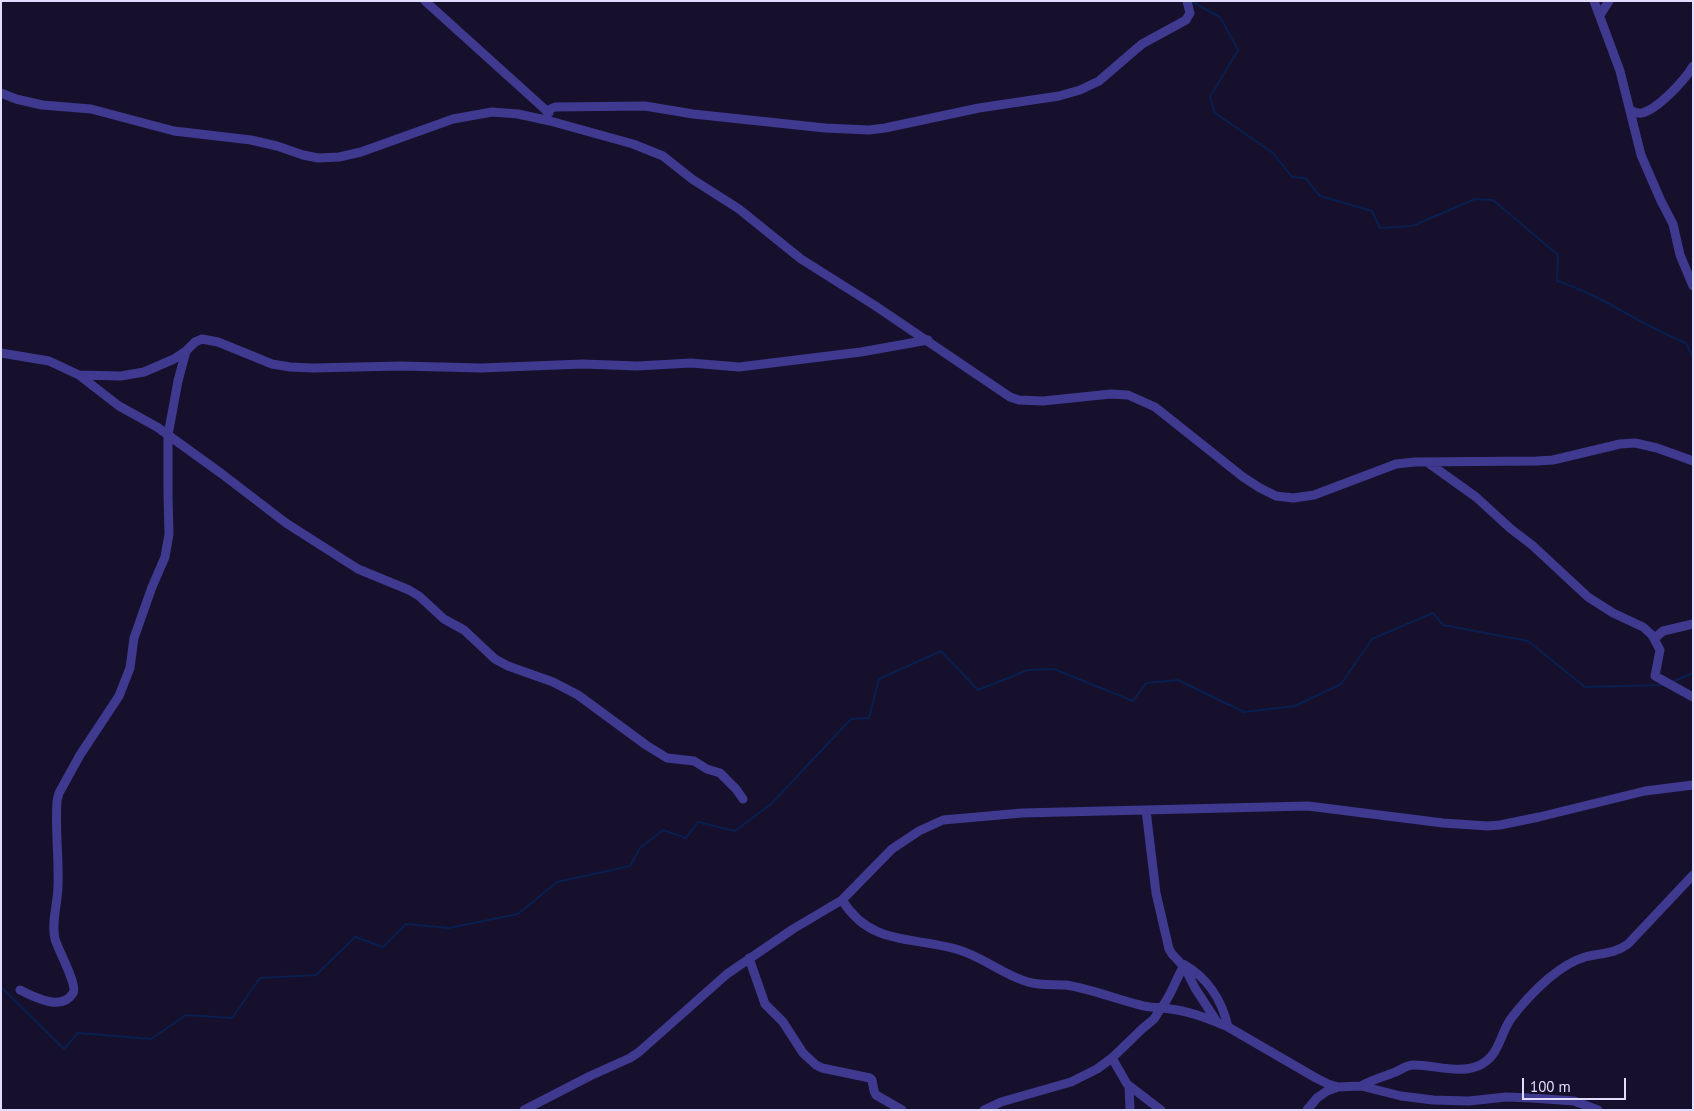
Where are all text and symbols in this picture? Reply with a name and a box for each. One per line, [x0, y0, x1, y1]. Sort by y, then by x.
scale bar [1524, 1068, 1628, 1100]
text: 100 m [1530, 1077, 1571, 1096]

